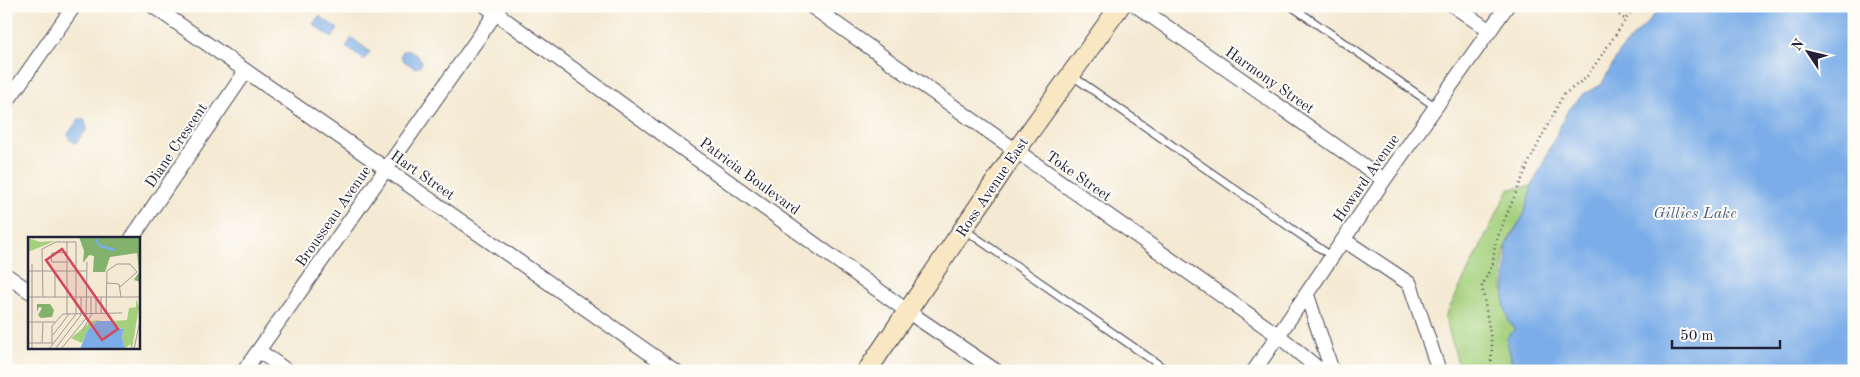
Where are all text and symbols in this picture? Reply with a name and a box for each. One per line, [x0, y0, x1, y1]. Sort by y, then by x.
north arrow [1782, 28, 1832, 78]
text: N [1789, 36, 1807, 54]
street label: Harmony Street [1222, 45, 1316, 117]
street label: Diane Crescent [143, 101, 211, 191]
street label: Howard Avenue [1331, 132, 1403, 226]
street label: Ross Avenue East [954, 135, 1032, 240]
street label: Patricia Boulevard [696, 136, 802, 219]
street label: Hart Street [387, 149, 457, 204]
street label: Toke Street [1043, 149, 1113, 205]
street label: Brousseau Avenue [294, 164, 375, 270]
water label: Gillies Lake [1653, 206, 1737, 222]
inset map [28, 237, 140, 350]
scale bar [1672, 317, 1780, 349]
text: 50 m [1680, 329, 1714, 344]

